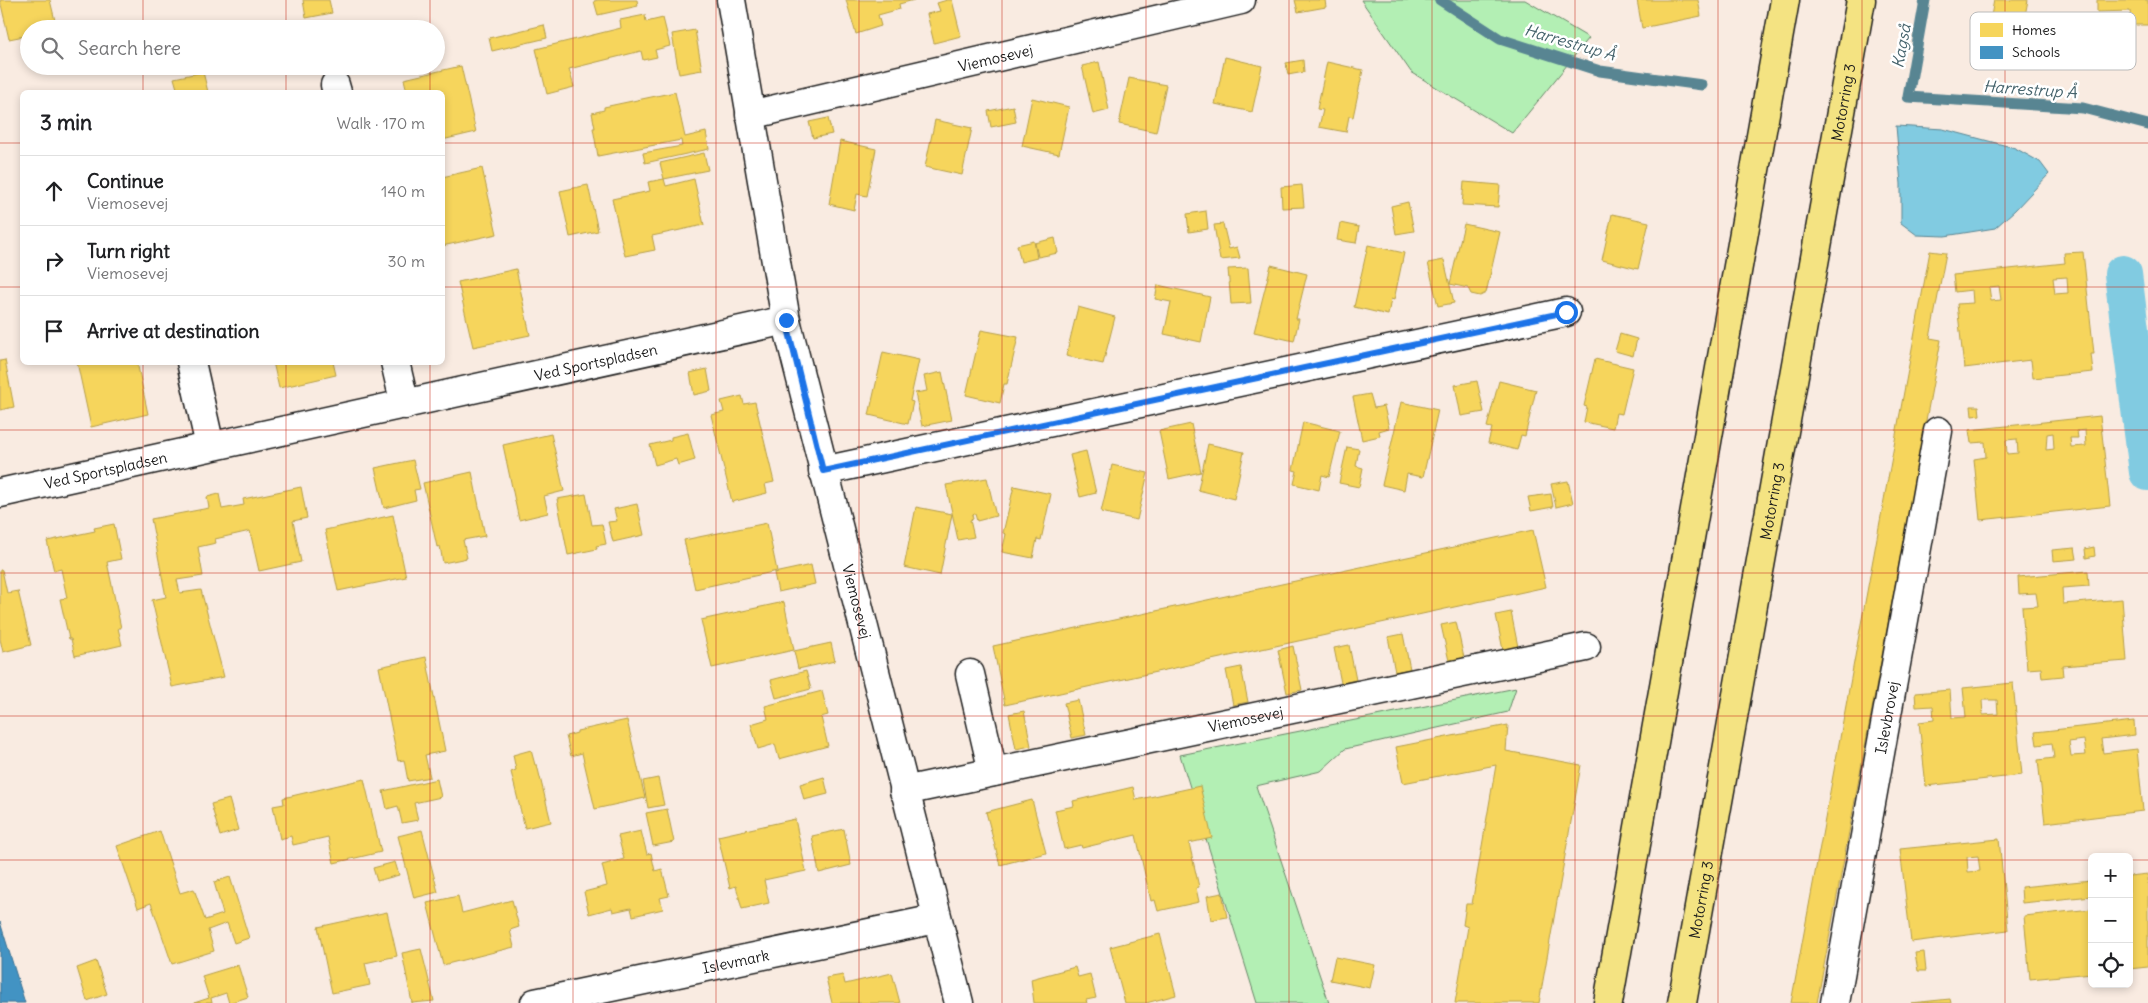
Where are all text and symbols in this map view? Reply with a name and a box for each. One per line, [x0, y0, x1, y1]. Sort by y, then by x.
legend [1970, 12, 2136, 70]
water label: Harrestrup Å [1522, 19, 1618, 65]
search box [20, 20, 445, 75]
text: Homes [2012, 21, 2056, 39]
water label: Kagså [1887, 22, 1915, 70]
icon: search [38, 34, 66, 62]
text: Search here [78, 36, 181, 60]
street label: Viemosevej [956, 40, 1035, 75]
text: Schools [2012, 43, 2060, 61]
street label: Motorring 3 [1826, 62, 1859, 143]
water label: Harrestrup Å [1983, 76, 2078, 102]
text: 3 min [40, 109, 92, 136]
text: Walk · 170 m [336, 113, 425, 133]
text: Continue [87, 169, 164, 193]
icon: ahead [40, 177, 68, 205]
text: 140 m [381, 181, 425, 201]
text: Viemosevej [87, 193, 168, 213]
text: Turn right [87, 239, 170, 263]
icon: right [40, 247, 68, 275]
text: 30 m [388, 251, 425, 271]
text: Viemosevej [87, 263, 168, 283]
route start [1555, 301, 1578, 324]
route end [775, 309, 798, 332]
icon: arrive [40, 317, 68, 345]
text: Arrive at destination [87, 319, 260, 343]
street label: Ved Sportspladsen [532, 339, 659, 385]
street label: Ved Sportspladsen [42, 447, 169, 493]
street label: Motorring 3 [1755, 461, 1788, 541]
street label: Viemosevej [839, 562, 876, 641]
street label: Islevbrovej [1871, 680, 1902, 755]
street label: Viemosevej [1206, 702, 1285, 736]
map controls [2088, 853, 2133, 988]
button: + [2088, 853, 2133, 898]
street label: Motorring 3 [1684, 859, 1717, 940]
button: − [2088, 898, 2133, 943]
button: locate [2088, 943, 2133, 988]
street label: Islevmark [701, 945, 771, 977]

